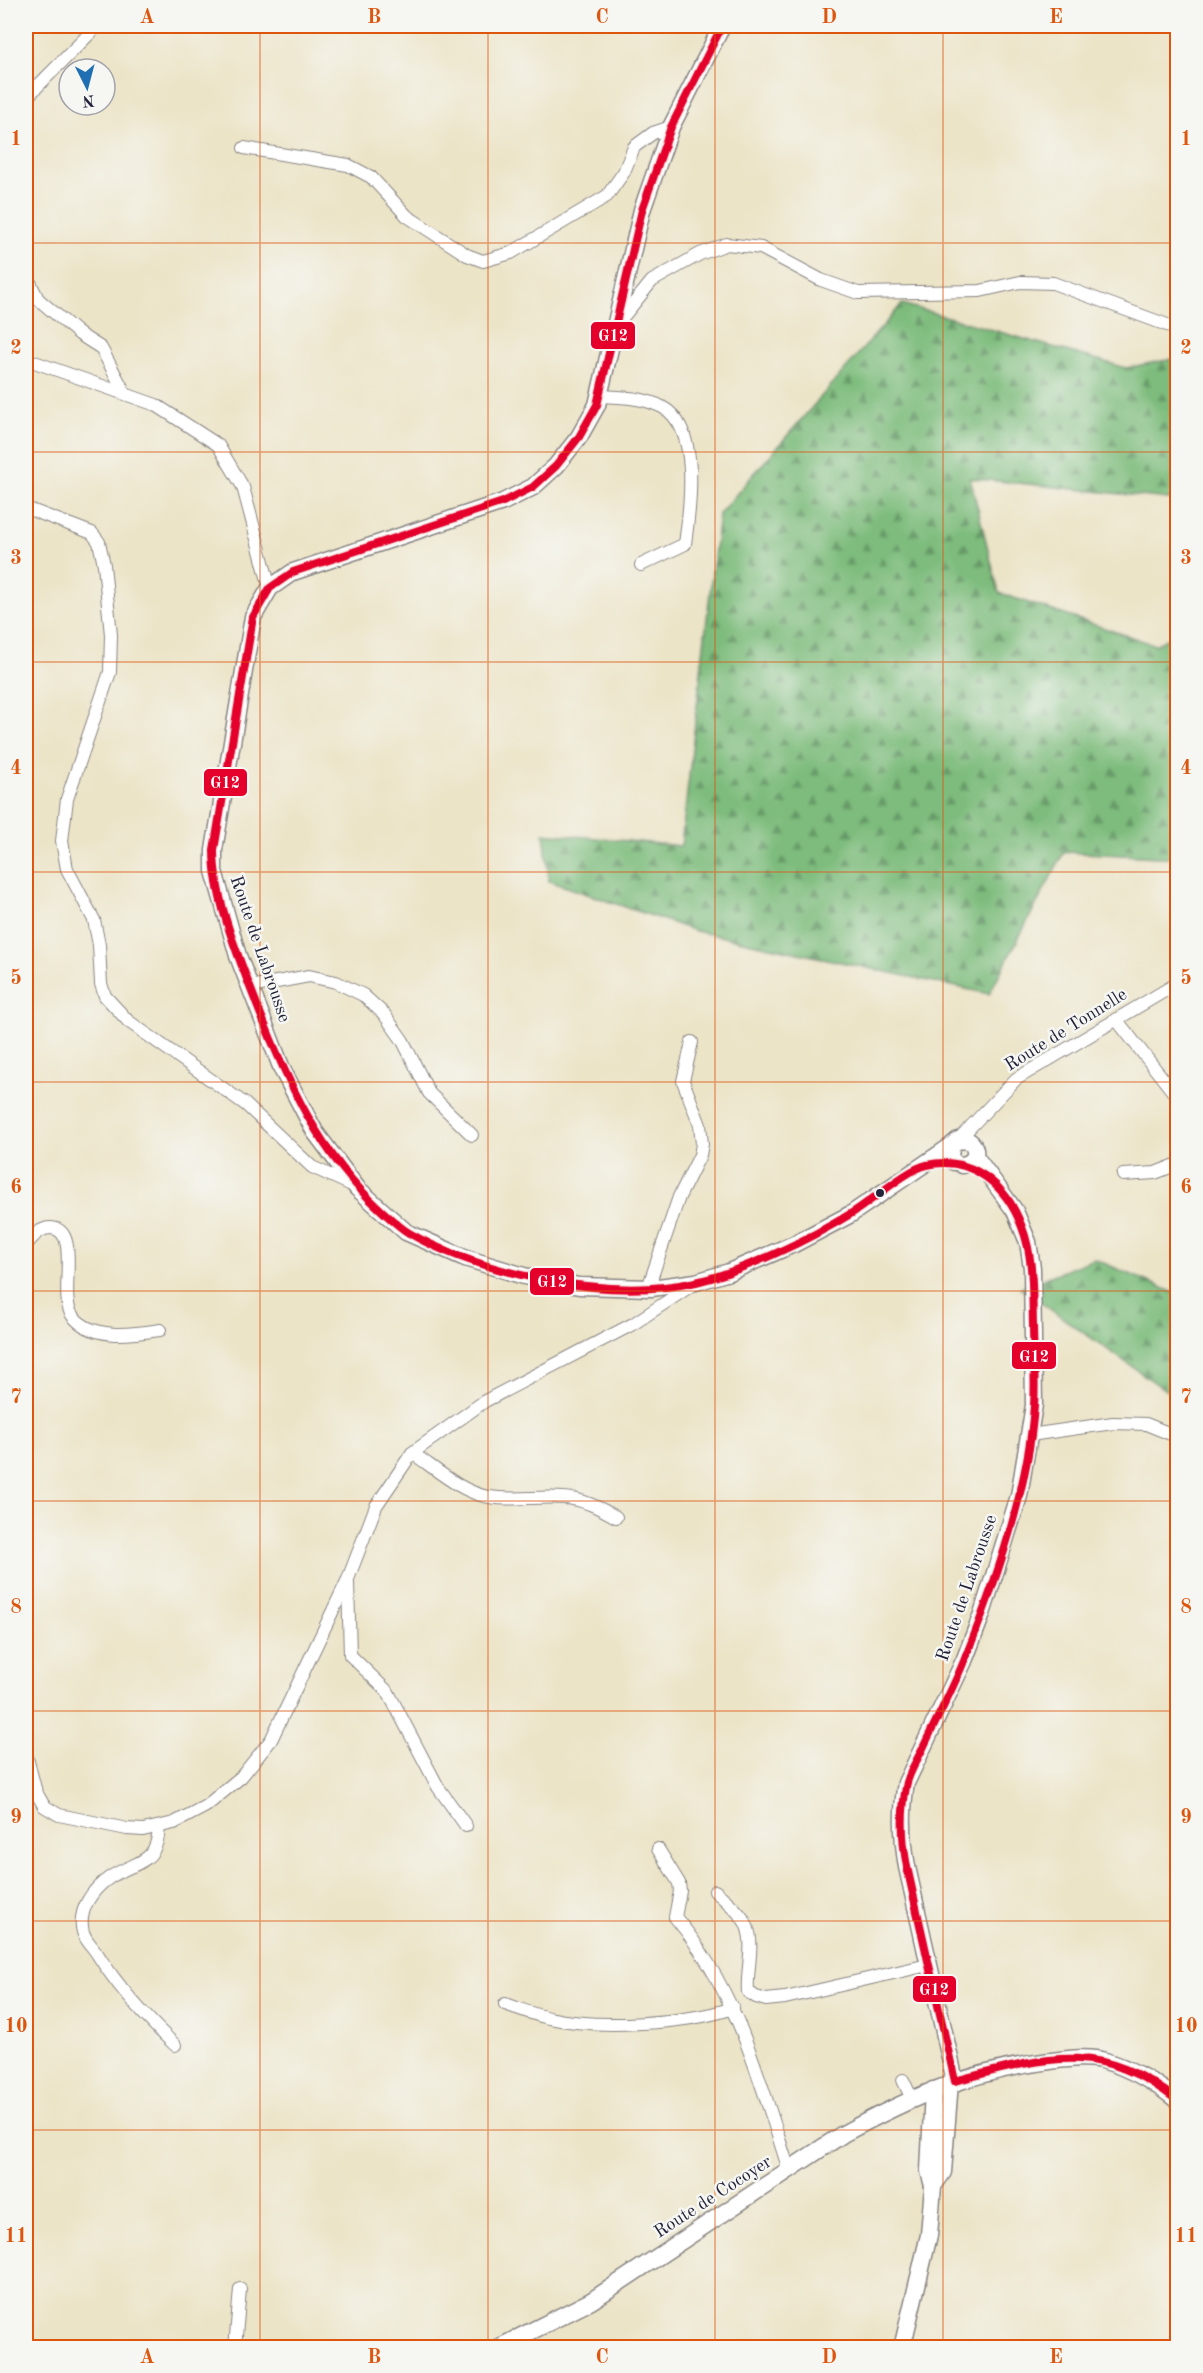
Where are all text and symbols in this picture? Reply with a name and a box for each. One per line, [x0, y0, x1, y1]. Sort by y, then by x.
text: A [139, 8, 155, 28]
text: B [367, 8, 381, 28]
text: C [595, 8, 609, 28]
text: D [821, 8, 837, 28]
text: E [1049, 8, 1063, 28]
north arrow [57, 57, 117, 117]
text: N [81, 91, 95, 109]
text: 1 [10, 130, 22, 150]
text: 1 [1180, 130, 1192, 150]
line badge: G12 [590, 321, 636, 350]
text: G12 [598, 329, 628, 345]
text: 2 [10, 339, 22, 359]
text: 2 [1180, 339, 1192, 359]
text: 3 [10, 549, 22, 569]
text: 3 [1180, 549, 1192, 569]
text: 4 [10, 759, 22, 779]
text: 4 [1180, 759, 1192, 779]
line badge: G12 [203, 768, 248, 797]
text: G12 [210, 776, 240, 792]
street label: Route de Labrousse [226, 873, 294, 1025]
text: 5 [10, 968, 22, 989]
text: 5 [1180, 968, 1192, 989]
street label: Route de Tonnelle [1002, 985, 1130, 1075]
text: 6 [10, 1178, 22, 1198]
text: 6 [1180, 1178, 1192, 1198]
unlabelled marker [874, 1187, 886, 1199]
line badge: G12 [529, 1267, 575, 1296]
text: G12 [537, 1275, 567, 1291]
line badge: G12 [1011, 1341, 1057, 1370]
text: G12 [1019, 1350, 1049, 1366]
text: 7 [10, 1388, 22, 1408]
text: 7 [1180, 1388, 1192, 1408]
street label: Route de Labrousse [933, 1512, 1001, 1664]
text: 8 [10, 1598, 22, 1618]
text: 8 [1180, 1598, 1192, 1618]
text: 9 [10, 1808, 22, 1828]
text: 9 [1180, 1808, 1192, 1828]
line badge: G12 [912, 1975, 957, 2003]
text: G12 [919, 1983, 949, 1999]
text: 10 [4, 2017, 28, 2037]
text: 10 [1174, 2017, 1198, 2037]
street label: Route de Cocoyer [651, 2152, 775, 2242]
text: 11 [4, 2227, 28, 2247]
text: 11 [1174, 2227, 1198, 2247]
text: A [139, 2348, 155, 2368]
text: B [367, 2348, 381, 2368]
text: C [595, 2348, 609, 2368]
text: D [821, 2348, 837, 2368]
text: E [1049, 2348, 1063, 2368]

